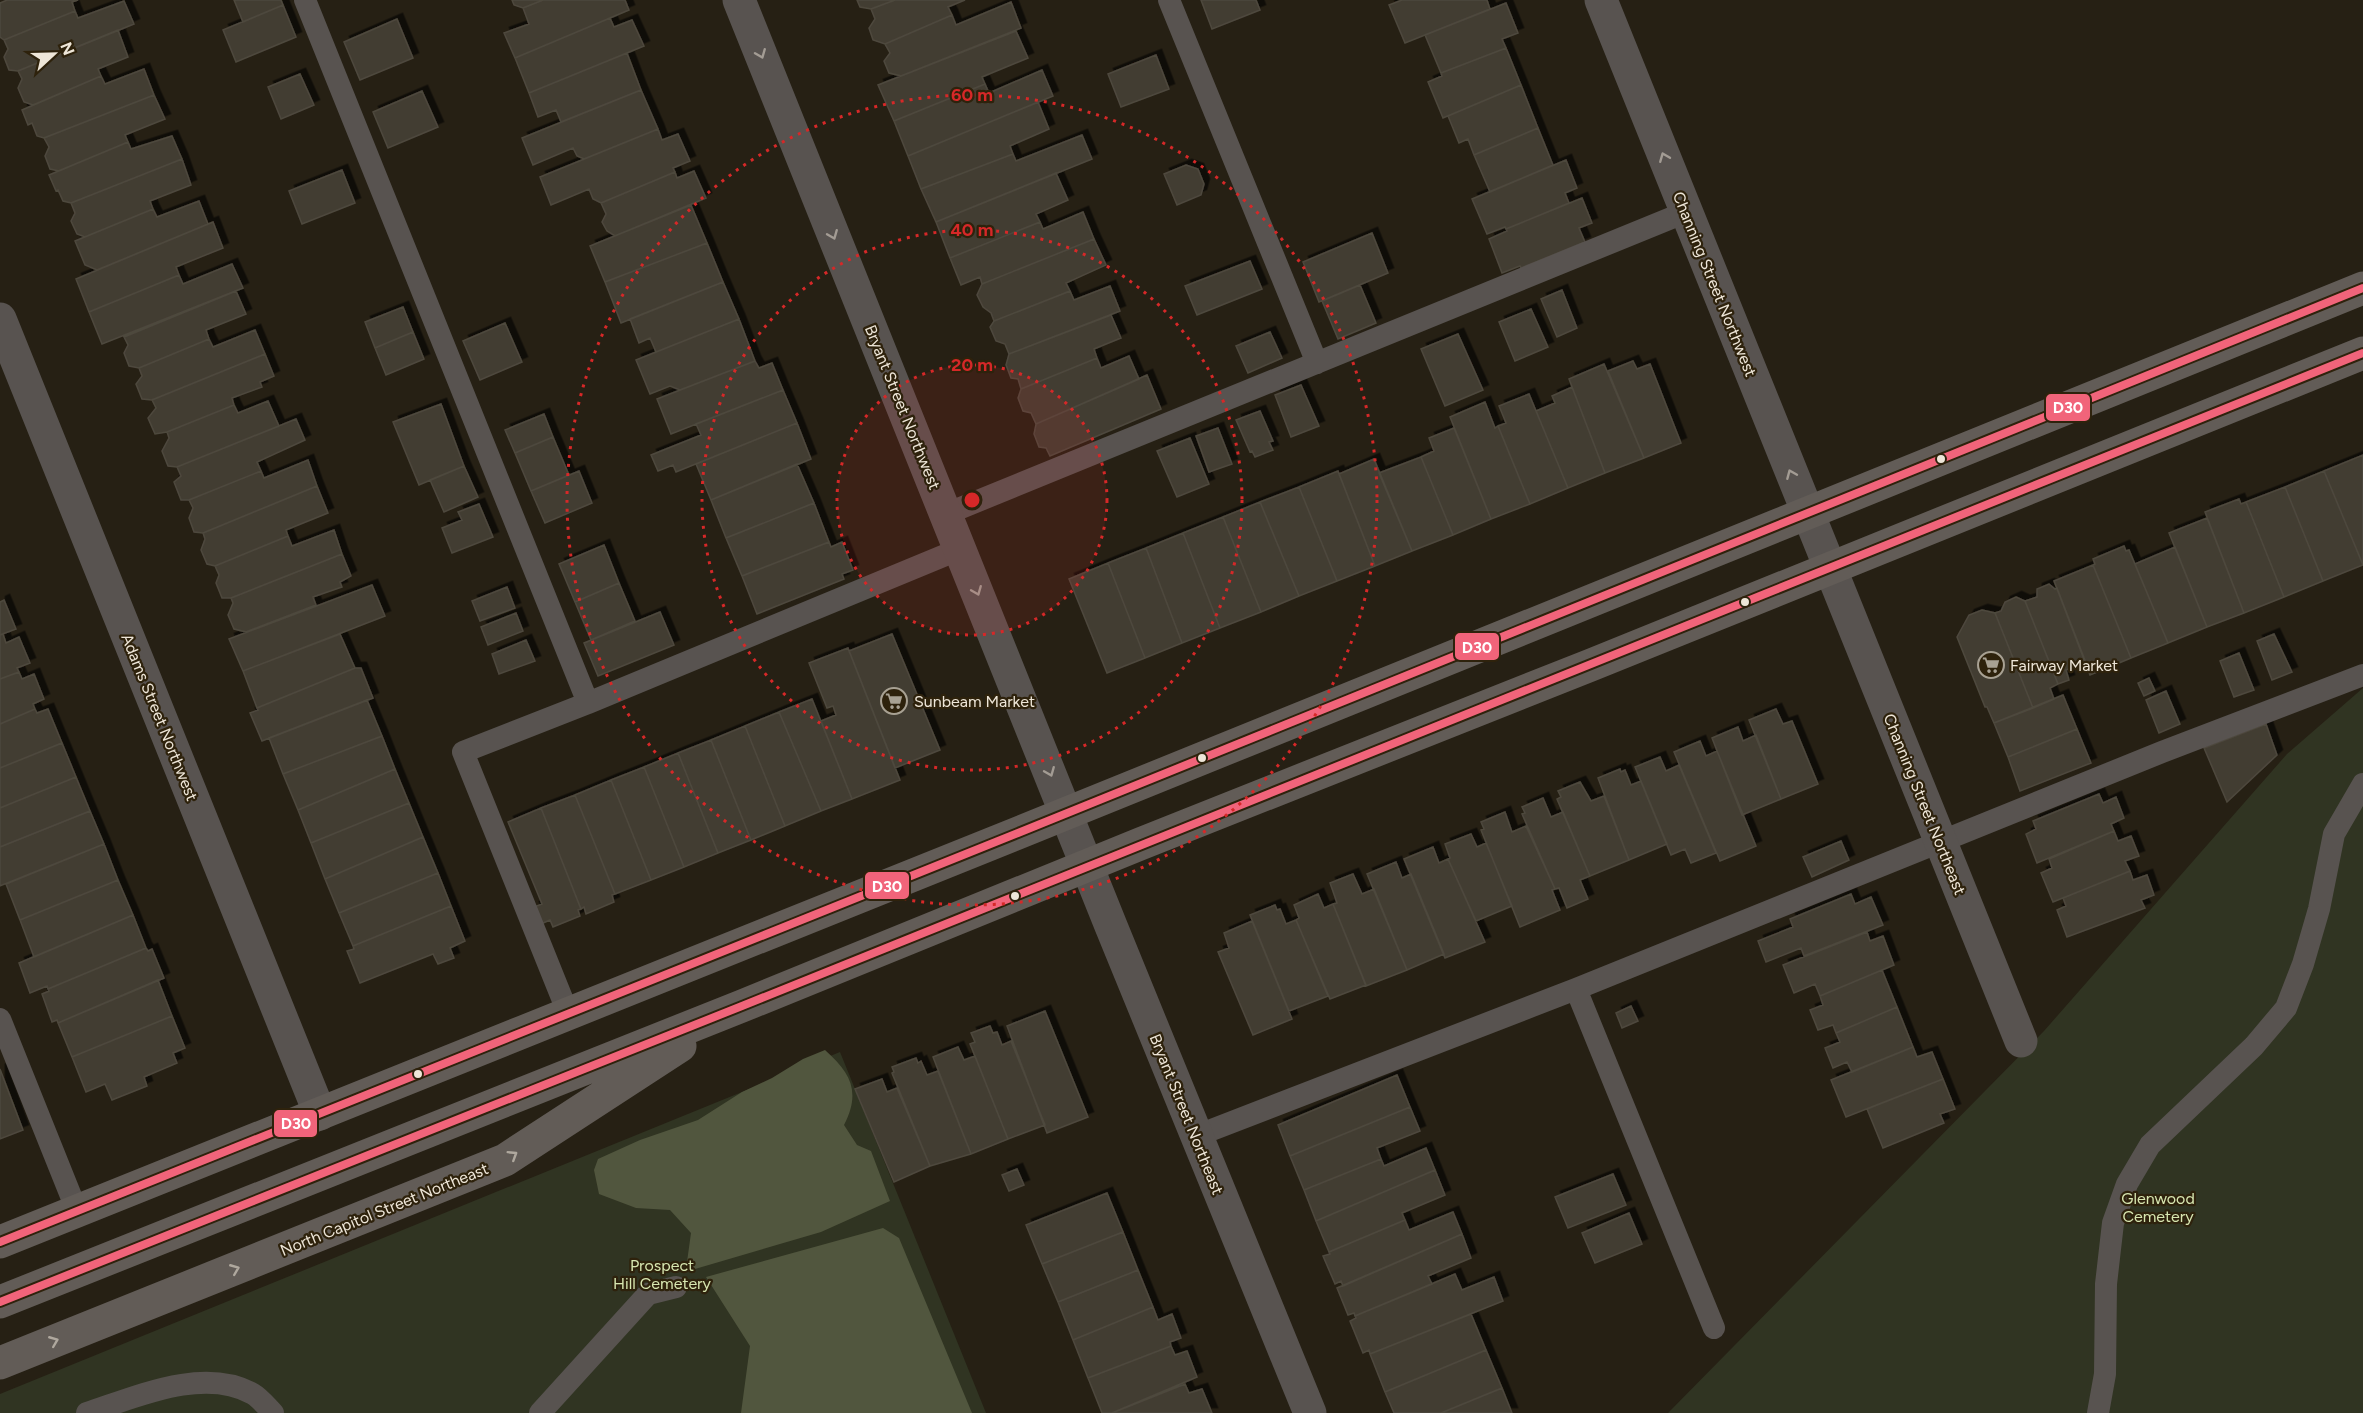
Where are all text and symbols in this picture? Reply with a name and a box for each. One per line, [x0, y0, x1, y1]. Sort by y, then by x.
north arrow [24, 24, 84, 84]
text: N [56, 39, 79, 58]
one-way arrow [753, 49, 766, 59]
text: 60 m [951, 84, 993, 106]
one-way arrow [1659, 152, 1671, 163]
street label: Channing Street Northwest [1669, 189, 1760, 379]
text: 40 m [950, 219, 994, 241]
one-way arrow [826, 229, 839, 240]
street label: Bryant Street Northwest [861, 322, 944, 492]
text: 20 m [951, 354, 993, 376]
line badge: D30 [2045, 393, 2091, 422]
text: D30 [2053, 398, 2083, 417]
unlabelled marker [1935, 453, 1947, 465]
one-way arrow [1786, 469, 1798, 480]
centre of rings [962, 490, 982, 510]
one-way arrow [970, 585, 982, 596]
unlabelled marker [1739, 596, 1751, 608]
street label: Adams Street Northwest [117, 631, 202, 804]
line badge: D30 [1454, 632, 1500, 661]
text: D30 [1462, 638, 1492, 657]
supermarket icon: Fairway Market [1976, 650, 2006, 680]
place label: Fairway Market [2010, 656, 2118, 675]
supermarket icon: Sunbeam Market [879, 686, 909, 716]
place label: Sunbeam Market [914, 692, 1035, 711]
street label: Channing Street Northeast [1879, 711, 1970, 898]
unlabelled marker [1196, 752, 1208, 764]
one-way arrow [1043, 766, 1055, 777]
line badge: D30 [864, 871, 910, 900]
text: D30 [872, 877, 902, 896]
unlabelled marker [1009, 890, 1021, 902]
street label: Bryant Street Northeast [1146, 1031, 1228, 1197]
unlabelled marker [412, 1068, 424, 1080]
line badge: D30 [273, 1109, 318, 1138]
text: D30 [281, 1114, 311, 1133]
one-way arrow [506, 1151, 517, 1162]
street label: North Capitol Street Northeast [277, 1159, 491, 1260]
park label: Glenwood Cemetery [2121, 1189, 2195, 1226]
park label: Prospect Hill Cemetery [613, 1256, 712, 1293]
one-way arrow [229, 1263, 240, 1276]
one-way arrow [48, 1336, 59, 1348]

